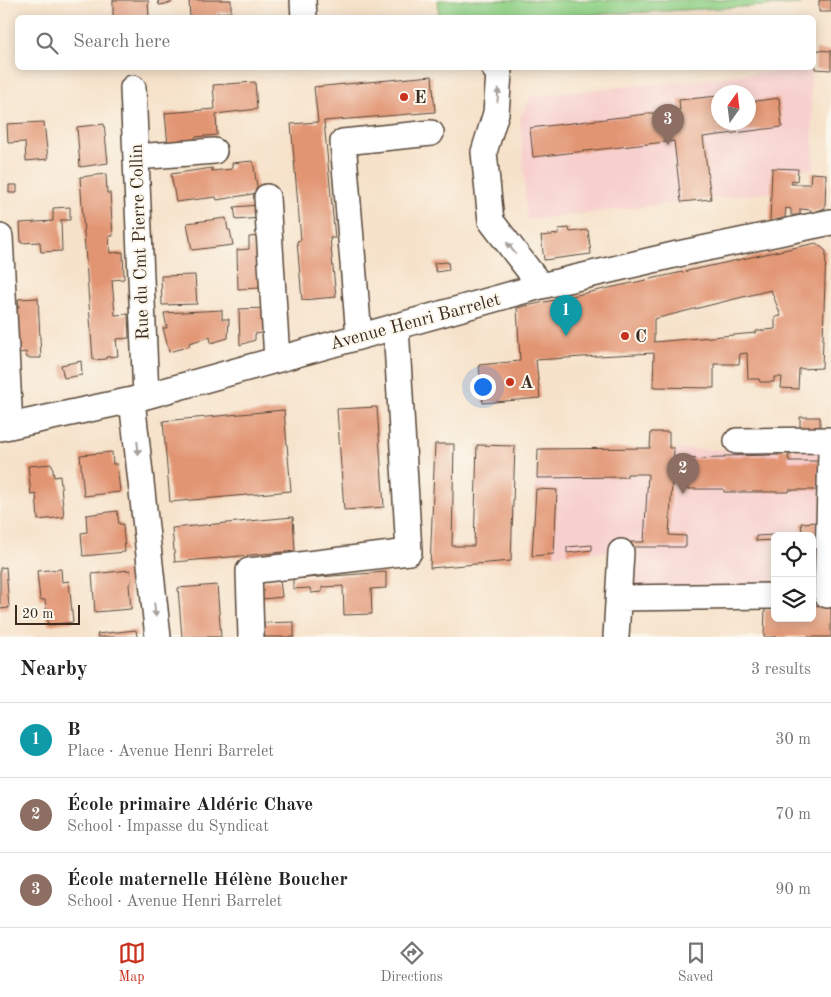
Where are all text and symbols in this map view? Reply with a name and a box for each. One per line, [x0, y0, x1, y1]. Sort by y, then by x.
search box [15, 15, 816, 70]
icon: search [33, 29, 61, 57]
text: Search here [73, 33, 170, 52]
north arrow [711, 85, 756, 130]
one-way arrow [494, 86, 502, 102]
place label: E [414, 89, 426, 107]
marker: E [398, 91, 410, 103]
pin: 3 [652, 104, 684, 145]
street label: Rue du Cmt Pierre Collin [128, 143, 152, 340]
one-way arrow [506, 241, 516, 255]
street label: Avenue Henri Barrelet [328, 291, 502, 353]
pin: 1 [550, 295, 582, 336]
place label: C [635, 328, 647, 346]
marker: C [619, 330, 631, 342]
your location [470, 374, 496, 400]
place label: A [520, 374, 534, 392]
marker: A [504, 376, 516, 388]
one-way arrow [134, 440, 142, 456]
pin: 2 [667, 453, 699, 494]
map controls [771, 532, 816, 622]
button: locate [771, 532, 816, 577]
button: layers [771, 577, 816, 622]
scale bar [15, 602, 80, 625]
one-way arrow [151, 602, 159, 618]
text: 20 m [22, 607, 53, 621]
text: Nearby [20, 659, 88, 680]
text: 3 results [751, 662, 811, 678]
text: B [67, 721, 81, 740]
text: 1 [31, 732, 41, 748]
text: 30 m [775, 732, 811, 748]
text: Place · Avenue Henri Barrelet [67, 744, 274, 760]
text: École primaire Aldéric Chave [67, 796, 313, 815]
text: 2 [31, 807, 41, 823]
text: 70 m [775, 807, 811, 823]
text: School · Impasse du Syndicat [67, 819, 269, 835]
text: École maternelle Hélène Boucher [67, 871, 348, 890]
text: 3 [31, 882, 41, 898]
text: 90 m [775, 882, 811, 898]
text: School · Avenue Henri Barrelet [67, 894, 282, 910]
tab: Map [118, 939, 146, 986]
tab: Directions [381, 939, 443, 986]
tab: Saved [678, 939, 713, 986]

